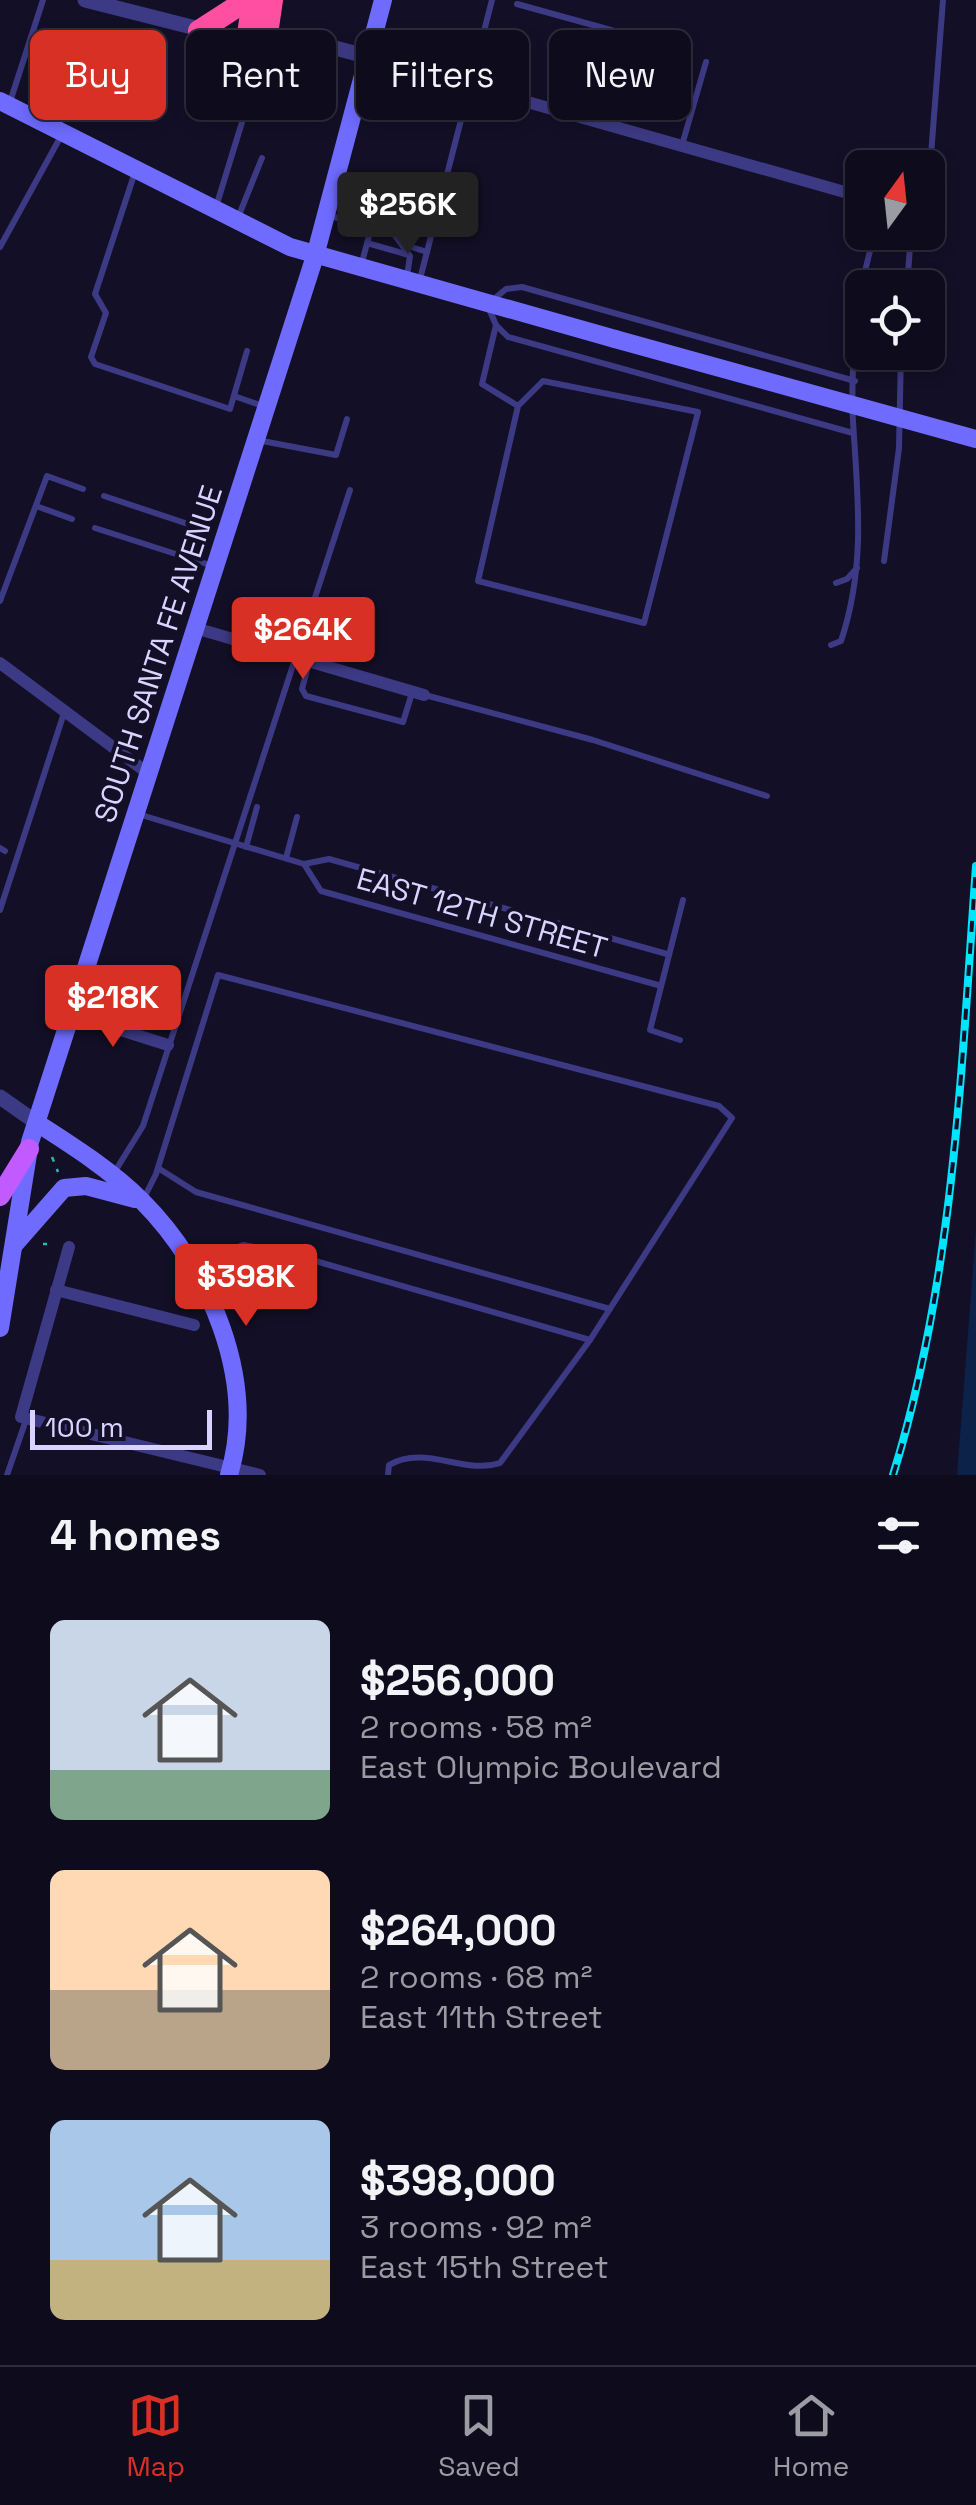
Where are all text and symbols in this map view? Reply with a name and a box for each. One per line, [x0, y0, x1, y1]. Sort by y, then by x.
chip: Buy [30, 30, 166, 120]
chip: Rent [186, 30, 336, 120]
chip: Filters [356, 30, 529, 120]
chip: New [549, 30, 691, 120]
north arrow [845, 150, 945, 250]
map controls [845, 150, 945, 370]
pin: $256K [338, 172, 478, 257]
text: $256K [359, 184, 457, 224]
button: locate [845, 270, 945, 370]
street label: SOUTH SANTA FE AVENUE [85, 481, 231, 827]
pin: $264K [233, 597, 373, 682]
text: $264K [254, 609, 352, 649]
street label: EAST 12TH STREET [352, 859, 612, 967]
pin: $218K [43, 965, 183, 1050]
text: $218K [67, 977, 159, 1017]
pin: $398K [176, 1244, 316, 1329]
text: $398K [197, 1256, 295, 1296]
scale bar [30, 1405, 212, 1450]
text: 100 m [45, 1409, 124, 1445]
icon: filters [871, 1508, 926, 1563]
text: 4 homes [50, 1509, 221, 1562]
text: $256,000 [360, 1654, 555, 1707]
icon: home [130, 1660, 250, 1780]
text: 2 rooms · 58 m² [360, 1707, 592, 1747]
text: East Olympic Boulevard [360, 1747, 722, 1787]
text: $264,000 [360, 1904, 557, 1957]
icon: home [130, 1910, 250, 2030]
text: 2 rooms · 68 m² [360, 1957, 592, 1997]
text: East 11th Street [360, 1997, 603, 2037]
text: $398,000 [360, 2154, 556, 2207]
icon: home [130, 2160, 250, 2280]
text: 3 rooms · 92 m² [360, 2207, 592, 2247]
text: East 15th Street [360, 2247, 609, 2287]
tab: Map [127, 2388, 185, 2484]
tab: Saved [438, 2388, 520, 2484]
tab: Home [773, 2388, 849, 2484]

